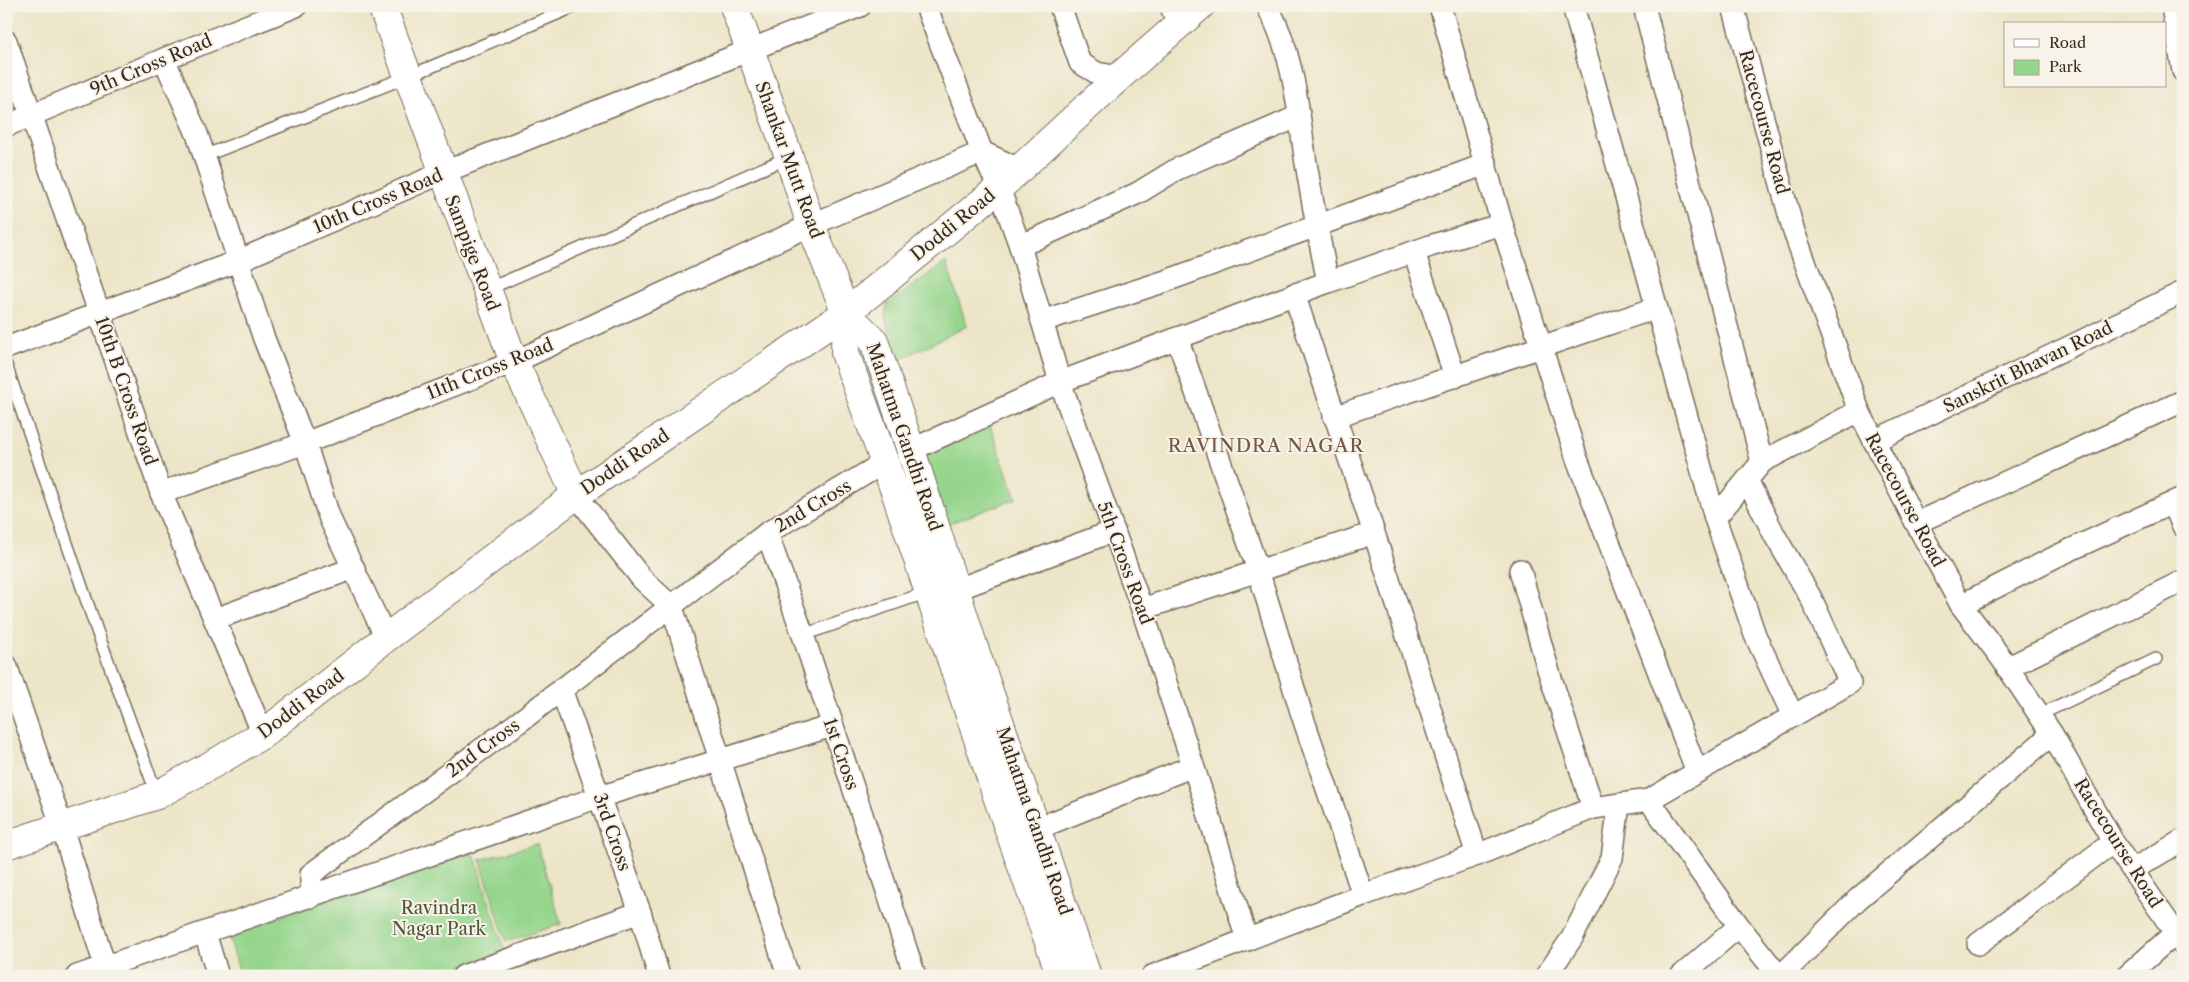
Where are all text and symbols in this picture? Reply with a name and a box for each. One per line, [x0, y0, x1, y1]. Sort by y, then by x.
legend [2004, 22, 2166, 88]
street label: 9th Cross Road [87, 29, 215, 101]
text: Road [2049, 33, 2086, 52]
street label: Racecourse Road [1734, 47, 1794, 197]
text: Park [2049, 57, 2083, 76]
street label: Shankar Mutt Road [750, 79, 828, 241]
street label: 10th Cross Road [310, 164, 446, 238]
street label: Doddi Road [906, 184, 1000, 266]
street label: Sampige Road [440, 192, 504, 314]
street label: 10th B Cross Road [90, 314, 162, 468]
street label: Sanskrit Bhavan Road [1940, 316, 2116, 418]
street label: 11th Cross Road [423, 334, 557, 404]
street label: Mahatma Gandhi Road [861, 340, 947, 534]
street label: Doddi Road [576, 424, 674, 500]
street label: Racecourse Road [1860, 429, 1950, 571]
district label: RAVINDRA NAGAR [1168, 434, 1364, 457]
street label: 2nd Cross [771, 475, 855, 537]
street label: 5th Cross Road [1093, 498, 1157, 628]
street label: Doddi Road [254, 664, 349, 744]
street label: 2nd Cross [442, 714, 524, 782]
street label: 1st Cross [818, 715, 864, 793]
street label: Mahatma Gandhi Road [991, 724, 1077, 918]
street label: Racecourse Road [2069, 774, 2167, 912]
street label: 3rd Cross [588, 790, 636, 874]
park label: Ravindra Nagar Park [392, 897, 488, 940]

